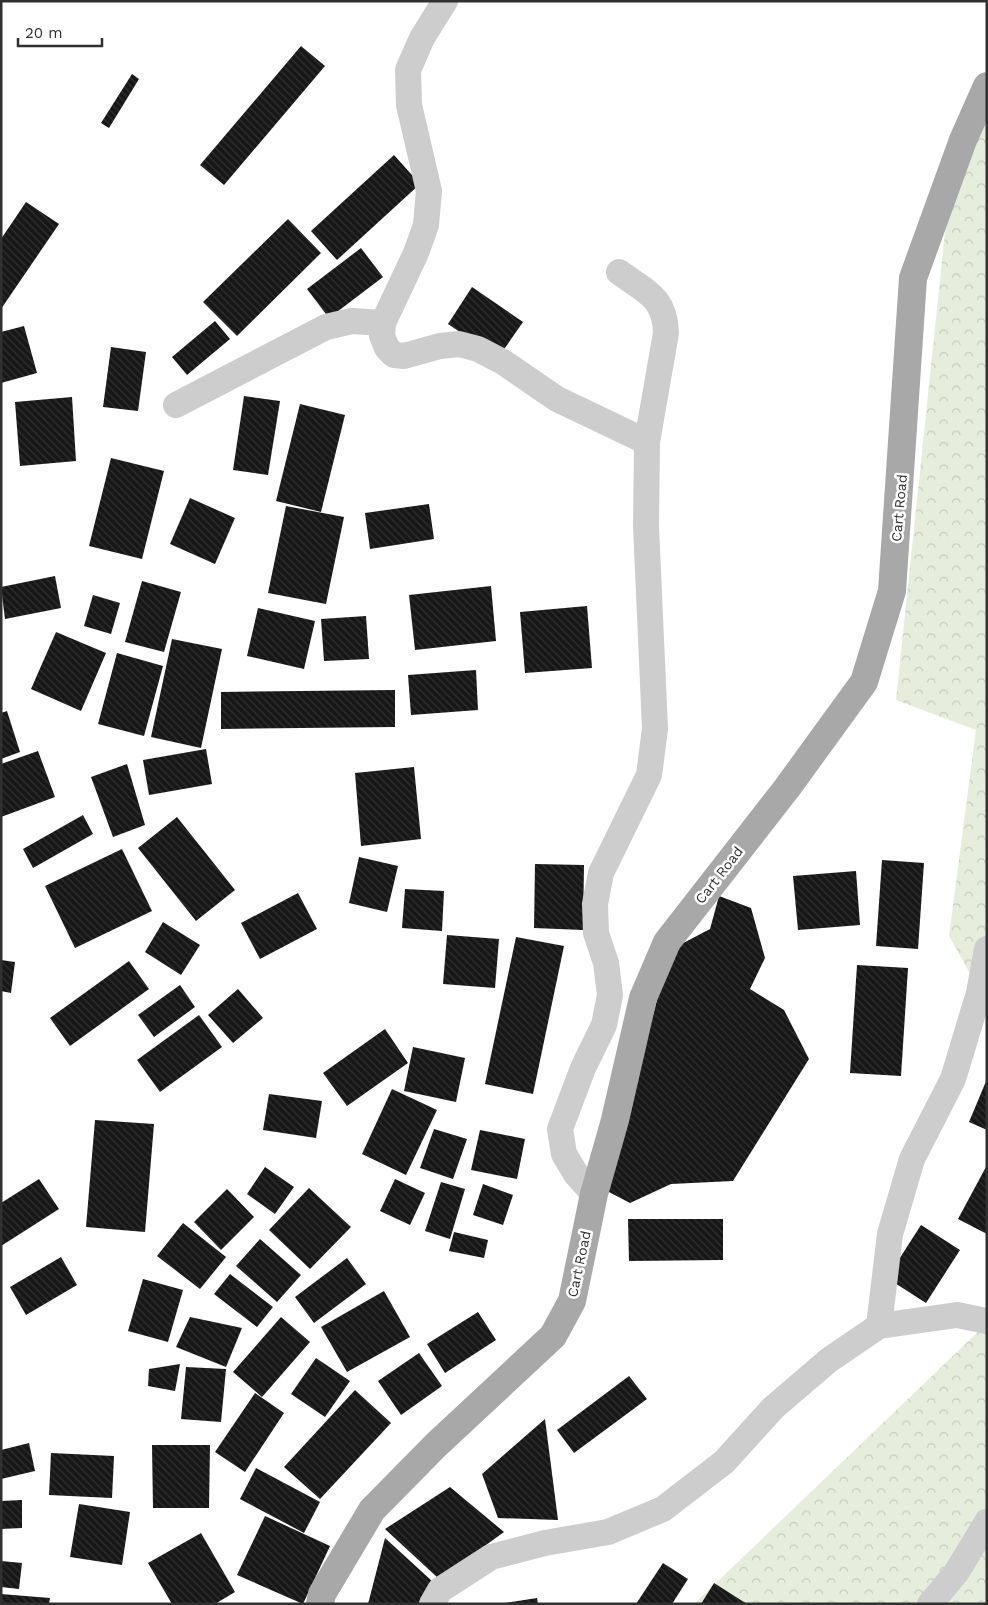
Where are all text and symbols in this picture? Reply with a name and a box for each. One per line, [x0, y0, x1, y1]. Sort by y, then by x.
scale bar [18, 15, 101, 47]
text: 20 m [25, 24, 63, 42]
street label: Cart Road [888, 474, 910, 542]
street label: Cart Road [692, 843, 746, 907]
street label: Cart Road [564, 1229, 594, 1299]

